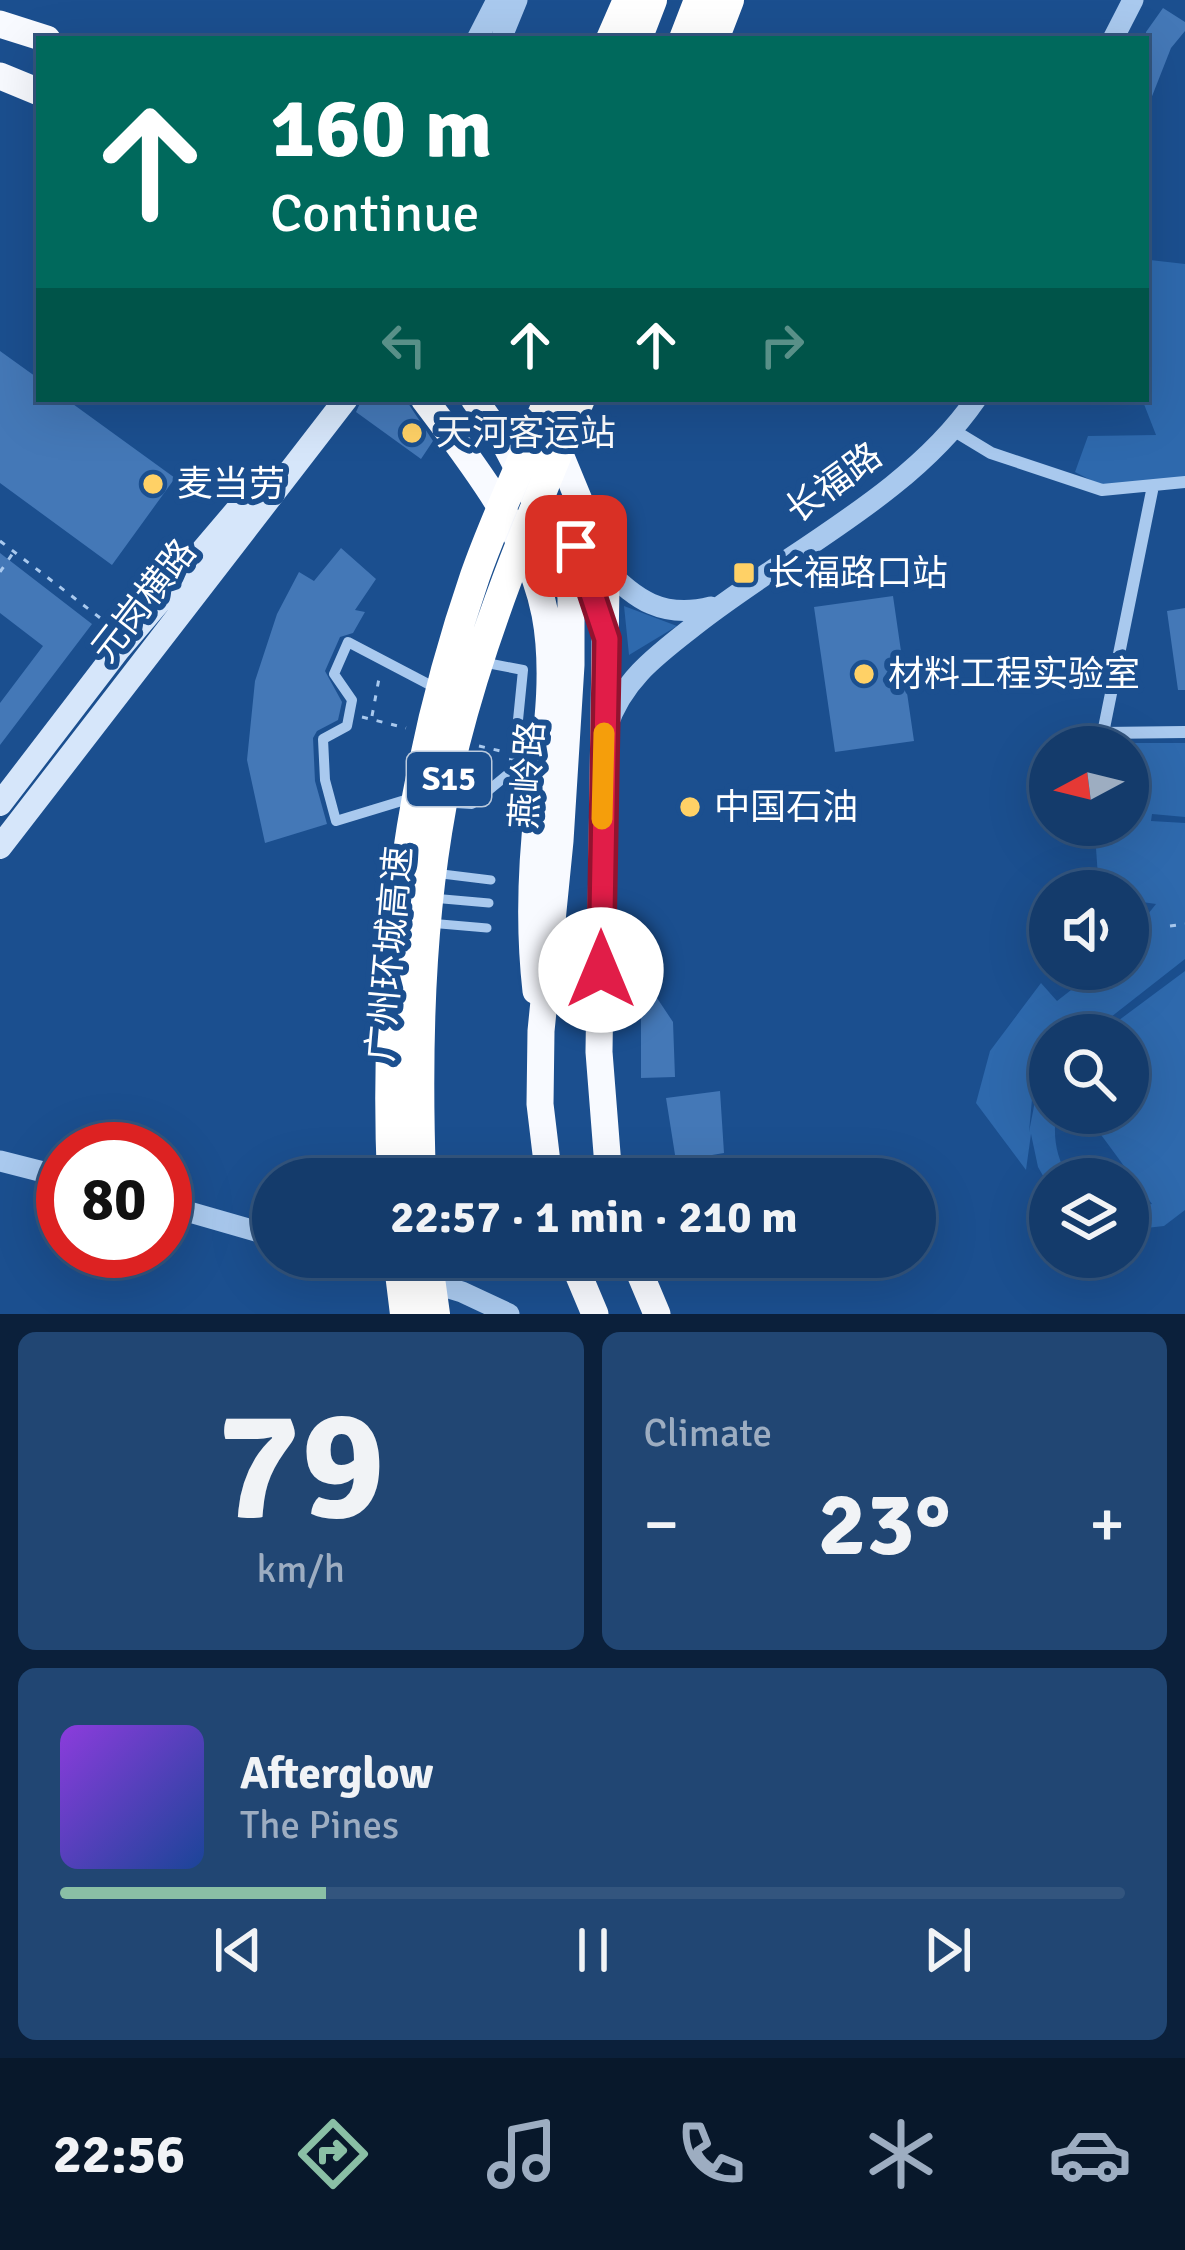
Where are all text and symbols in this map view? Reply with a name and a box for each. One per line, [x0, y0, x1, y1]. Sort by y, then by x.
text: 160 m [270, 77, 492, 181]
icon: ahead [72, 84, 228, 240]
text: Continue [270, 180, 480, 247]
icon: left [371, 312, 437, 378]
icon: ahead [497, 312, 563, 378]
icon: ahead [623, 312, 689, 378]
icon: right [749, 312, 815, 378]
place label: 天河客运站 [436, 411, 616, 456]
marker: 天河客运站 [399, 420, 425, 446]
street label: 长福路 [777, 433, 891, 533]
place label: 麦当劳 [177, 462, 285, 507]
marker: 麦当劳 [140, 471, 166, 497]
pin [525, 495, 627, 597]
icon: arrive [543, 513, 609, 579]
street label: 元岗横路 [82, 530, 206, 672]
place label: 长福路口站 [768, 551, 948, 596]
marker: 长福路口站 [731, 560, 757, 586]
place label: 材料工程实验室 [888, 652, 1140, 697]
marker: 材料工程实验室 [851, 661, 877, 687]
street label: 燕岭路 [502, 720, 554, 830]
north arrow [1029, 726, 1149, 846]
map controls [1029, 726, 1149, 1278]
road number: S15 [407, 752, 491, 806]
place label: 中国石油 [714, 785, 858, 830]
marker: 中国石油 [677, 794, 703, 820]
street label: 广州环城高速 [358, 844, 422, 1064]
button: sound [1029, 870, 1149, 990]
position arrow [538, 907, 664, 1033]
button: search [1029, 1014, 1149, 1134]
speed limit sign: 80 [36, 1122, 192, 1278]
button: layers [1029, 1158, 1149, 1278]
text: 22:57 · 1 min · 210 m [390, 1190, 798, 1245]
text: 79 [217, 1370, 385, 1563]
text: Climate [644, 1409, 772, 1457]
text: 23° [818, 1469, 951, 1580]
text: − [644, 1484, 679, 1565]
text: + [1089, 1484, 1125, 1565]
text: km/h [257, 1545, 345, 1593]
text: Afterglow [240, 1746, 433, 1801]
text: The Pines [240, 1801, 399, 1849]
icon: previous [205, 1917, 271, 1983]
icon: pause [560, 1917, 626, 1983]
icon: next [915, 1917, 981, 1983]
icon: directions [291, 2112, 375, 2196]
icon: music [480, 2112, 564, 2196]
icon: phone [669, 2112, 753, 2196]
icon: climate [859, 2112, 943, 2196]
icon: car [1048, 2112, 1132, 2196]
text: 22:56 [53, 2121, 185, 2188]

